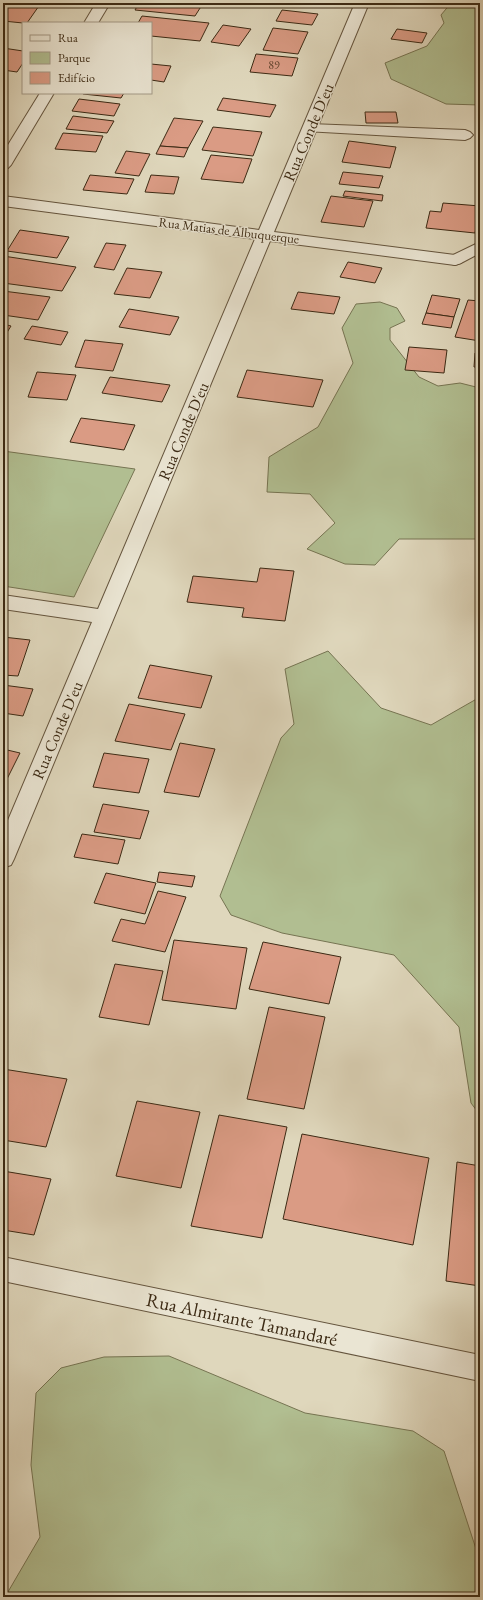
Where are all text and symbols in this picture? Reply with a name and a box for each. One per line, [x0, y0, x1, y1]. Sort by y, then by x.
legend [22, 22, 152, 94]
text: Rua [58, 30, 78, 46]
text: Parque [58, 50, 90, 66]
house number: 89 [268, 57, 280, 73]
text: Edifício [58, 70, 95, 86]
street label: Rua Conde D'eu [278, 79, 339, 184]
street label: Rua Matias de Albuquerque [158, 213, 300, 248]
street label: Rua Conde D'eu [153, 378, 214, 483]
street label: Rua Conde D'eu [27, 677, 88, 782]
street label: Rua Almirante Tamandaré [144, 1287, 340, 1352]

